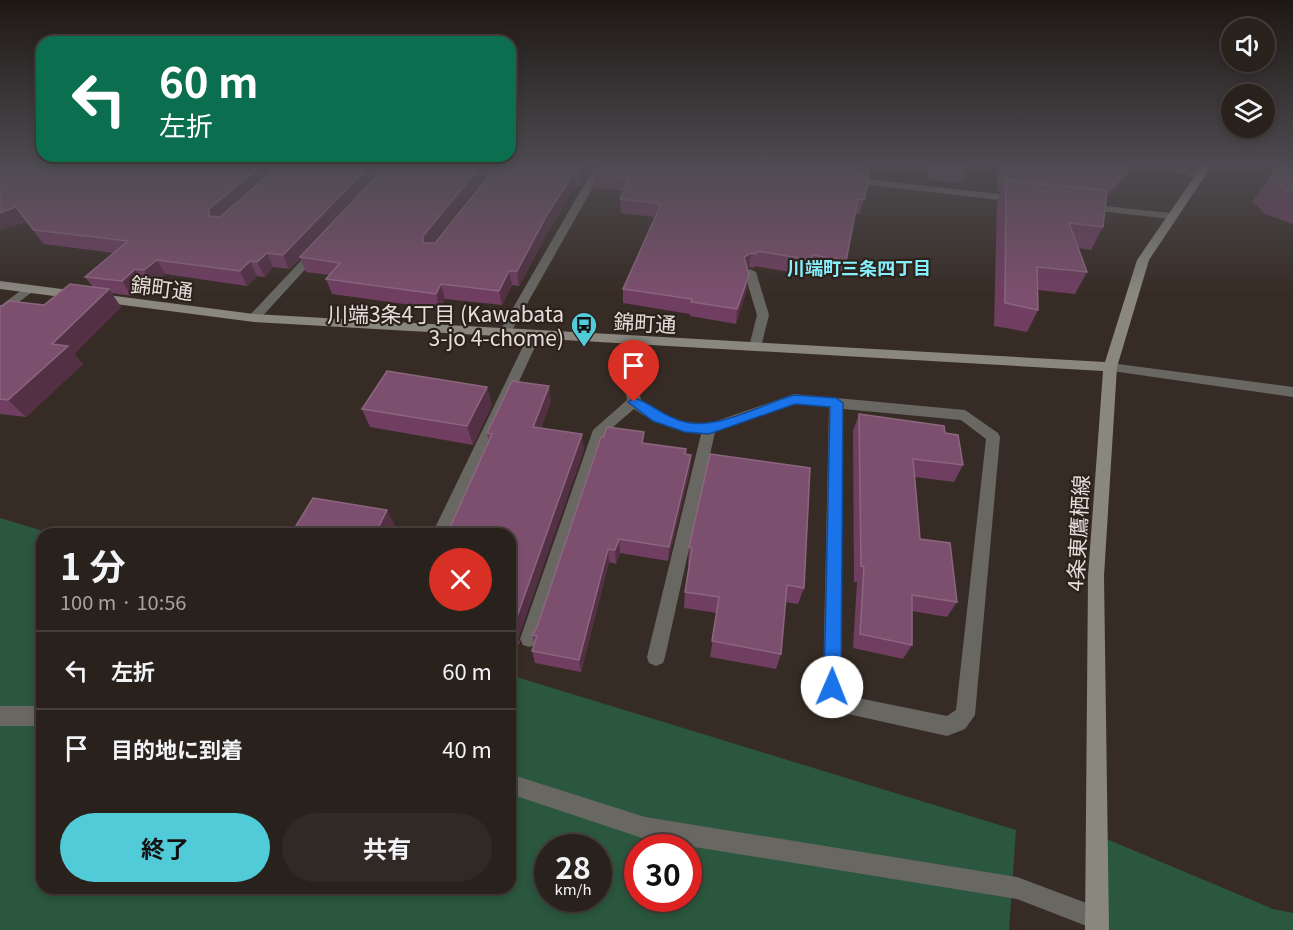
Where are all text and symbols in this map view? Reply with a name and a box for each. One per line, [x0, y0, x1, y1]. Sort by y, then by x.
map controls [1221, 18, 1275, 138]
button: sound [1221, 18, 1275, 72]
text: 60 m [159, 49, 259, 110]
icon: left [60, 60, 138, 138]
button: layers [1221, 84, 1275, 138]
text: 左折 [159, 105, 213, 144]
district label: 川端町三条四丁目 [787, 254, 931, 280]
street label: 錦町通 [129, 268, 195, 306]
place label: 川端3条4丁目 (Kawabata 3-jo 4-chome) [327, 298, 564, 352]
street label: 錦町通 [613, 305, 677, 339]
bus stop icon: 川端3条4丁目 (Kawabata 3-jo 4-chome) [569, 310, 599, 348]
pin [608, 340, 659, 402]
icon: arrive [617, 349, 650, 382]
street label: 4条東鷹栖線 [1059, 474, 1095, 592]
text: 1 分 [60, 538, 125, 590]
button: close [429, 548, 492, 611]
text: 100 m · 10:56 [60, 587, 186, 616]
icon: left [60, 654, 93, 687]
text: 左折 [111, 654, 155, 686]
text: 60 m [442, 654, 492, 686]
position arrow [800, 655, 864, 719]
icon: arrive [60, 732, 93, 765]
text: 目的地に到着 [111, 732, 243, 764]
text: 40 m [442, 732, 492, 764]
button: 終了 [60, 813, 270, 882]
button: 共有 [282, 813, 492, 882]
speed limit sign: 30 [624, 834, 702, 912]
text: 28 [555, 844, 591, 888]
text: km/h [554, 878, 592, 899]

